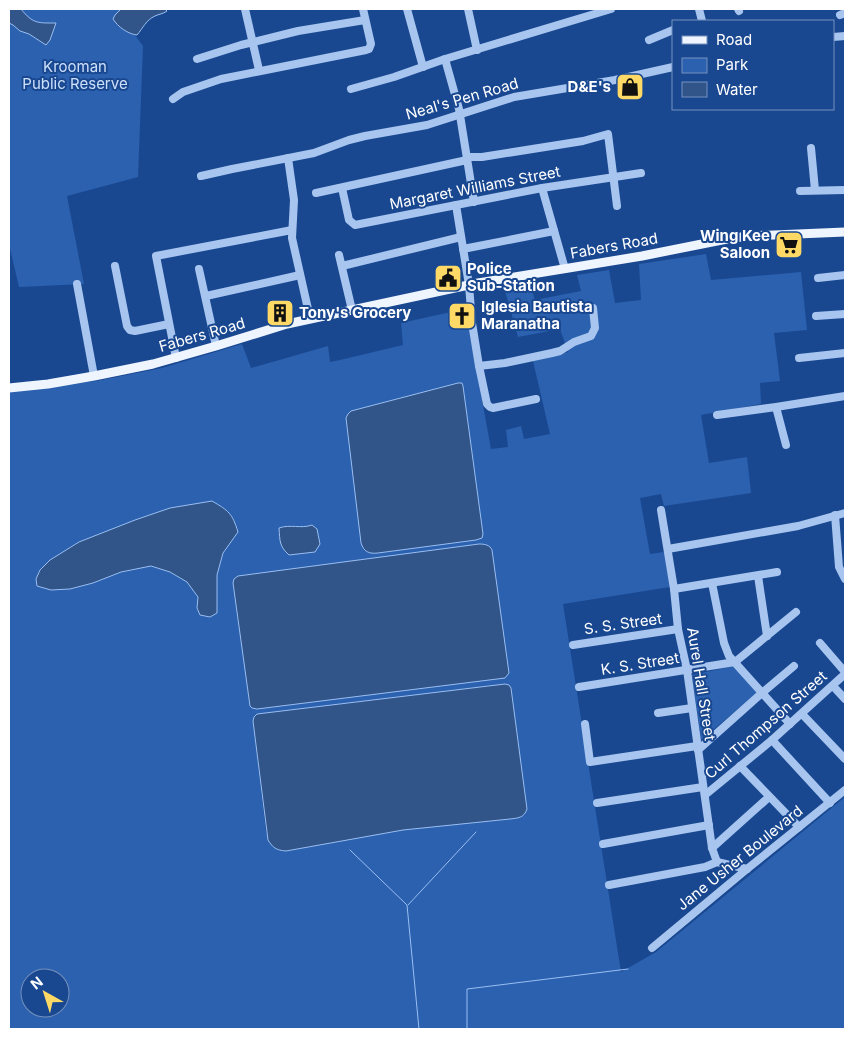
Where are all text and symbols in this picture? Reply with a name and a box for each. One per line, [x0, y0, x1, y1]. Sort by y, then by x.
legend [672, 20, 834, 110]
text: Road [716, 30, 752, 49]
text: Park [716, 55, 749, 74]
park label: Krooman Public Reserve [22, 57, 128, 93]
shop icon: D&E's [615, 72, 645, 102]
street label: Neal's Pen Road [403, 73, 520, 124]
place label: D&E's [568, 77, 611, 96]
text: Water [716, 80, 758, 99]
street label: Margaret Williams Street [388, 162, 562, 213]
place label: Wing Kee Saloon [700, 226, 770, 262]
street label: Fabers Road [569, 228, 659, 263]
supermarket icon: Wing Kee Saloon [774, 230, 804, 260]
place label: Police Sub-Station [467, 259, 555, 295]
public building icon: Police Sub-Station [433, 263, 463, 293]
place label: Iglesia Bautista Maranatha [481, 297, 593, 333]
building icon: Tony's Grocery [265, 298, 295, 328]
church icon: Iglesia Bautista Maranatha [447, 301, 477, 331]
place label: Tony's Grocery [299, 303, 411, 322]
street label: Fabers Road [157, 313, 247, 356]
street label: S. S. Street [583, 609, 663, 638]
street label: Aurel Hall Street [683, 626, 720, 742]
street label: K. S. Street [599, 648, 681, 679]
street label: Curl Thompson Street [701, 666, 831, 783]
street label: Jane Usher Boulevard [673, 801, 806, 914]
north arrow [20, 968, 70, 1018]
text: N [27, 973, 46, 992]

